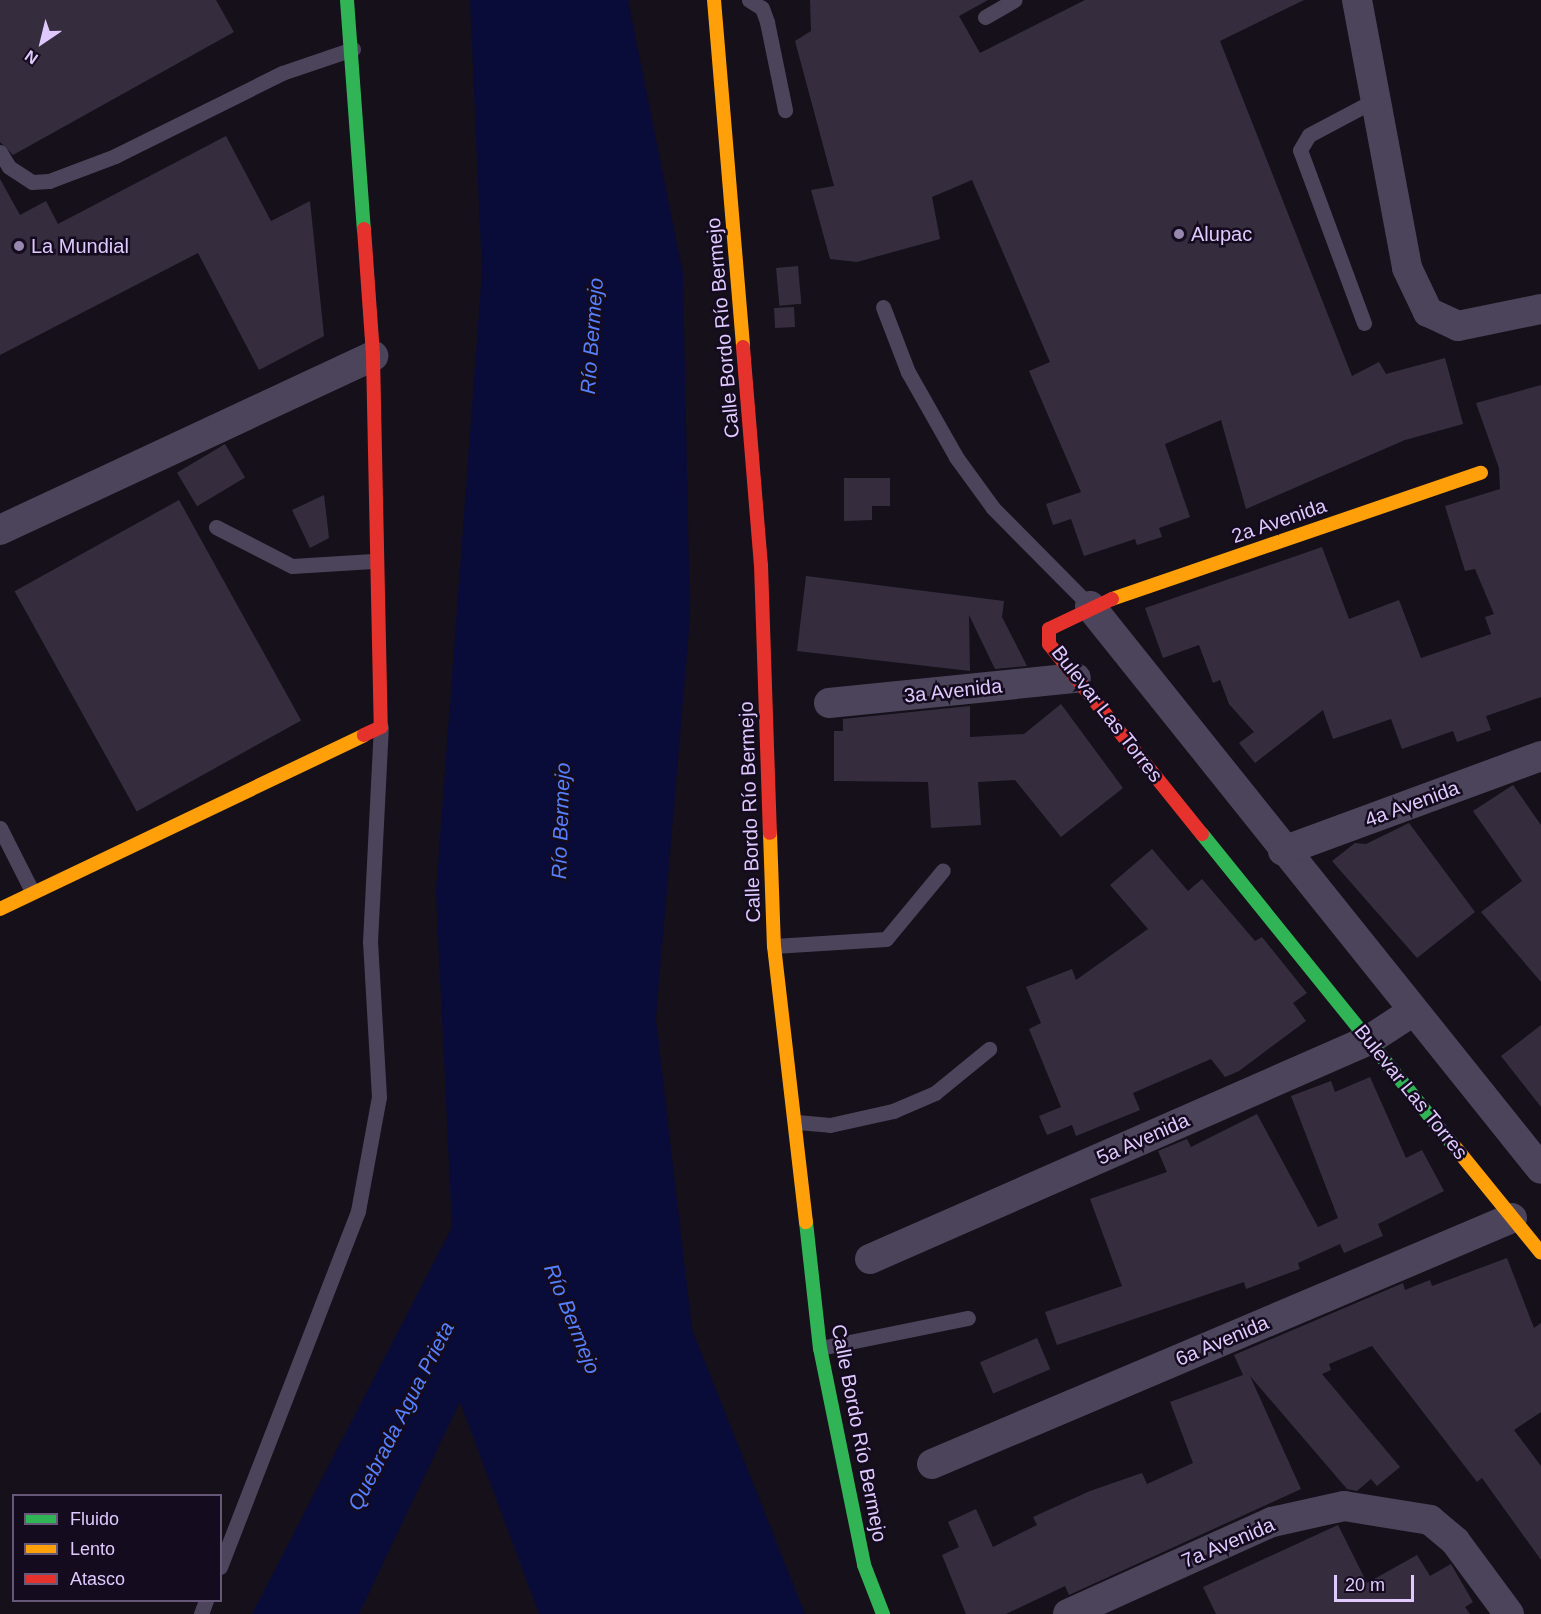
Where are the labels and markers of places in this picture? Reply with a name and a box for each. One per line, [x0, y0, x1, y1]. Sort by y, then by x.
place label: Alupac [1191, 222, 1252, 246]
marker: Alupac [1172, 227, 1186, 241]
place label: La Mundial [31, 234, 129, 258]
marker: La Mundial [12, 239, 26, 253]

